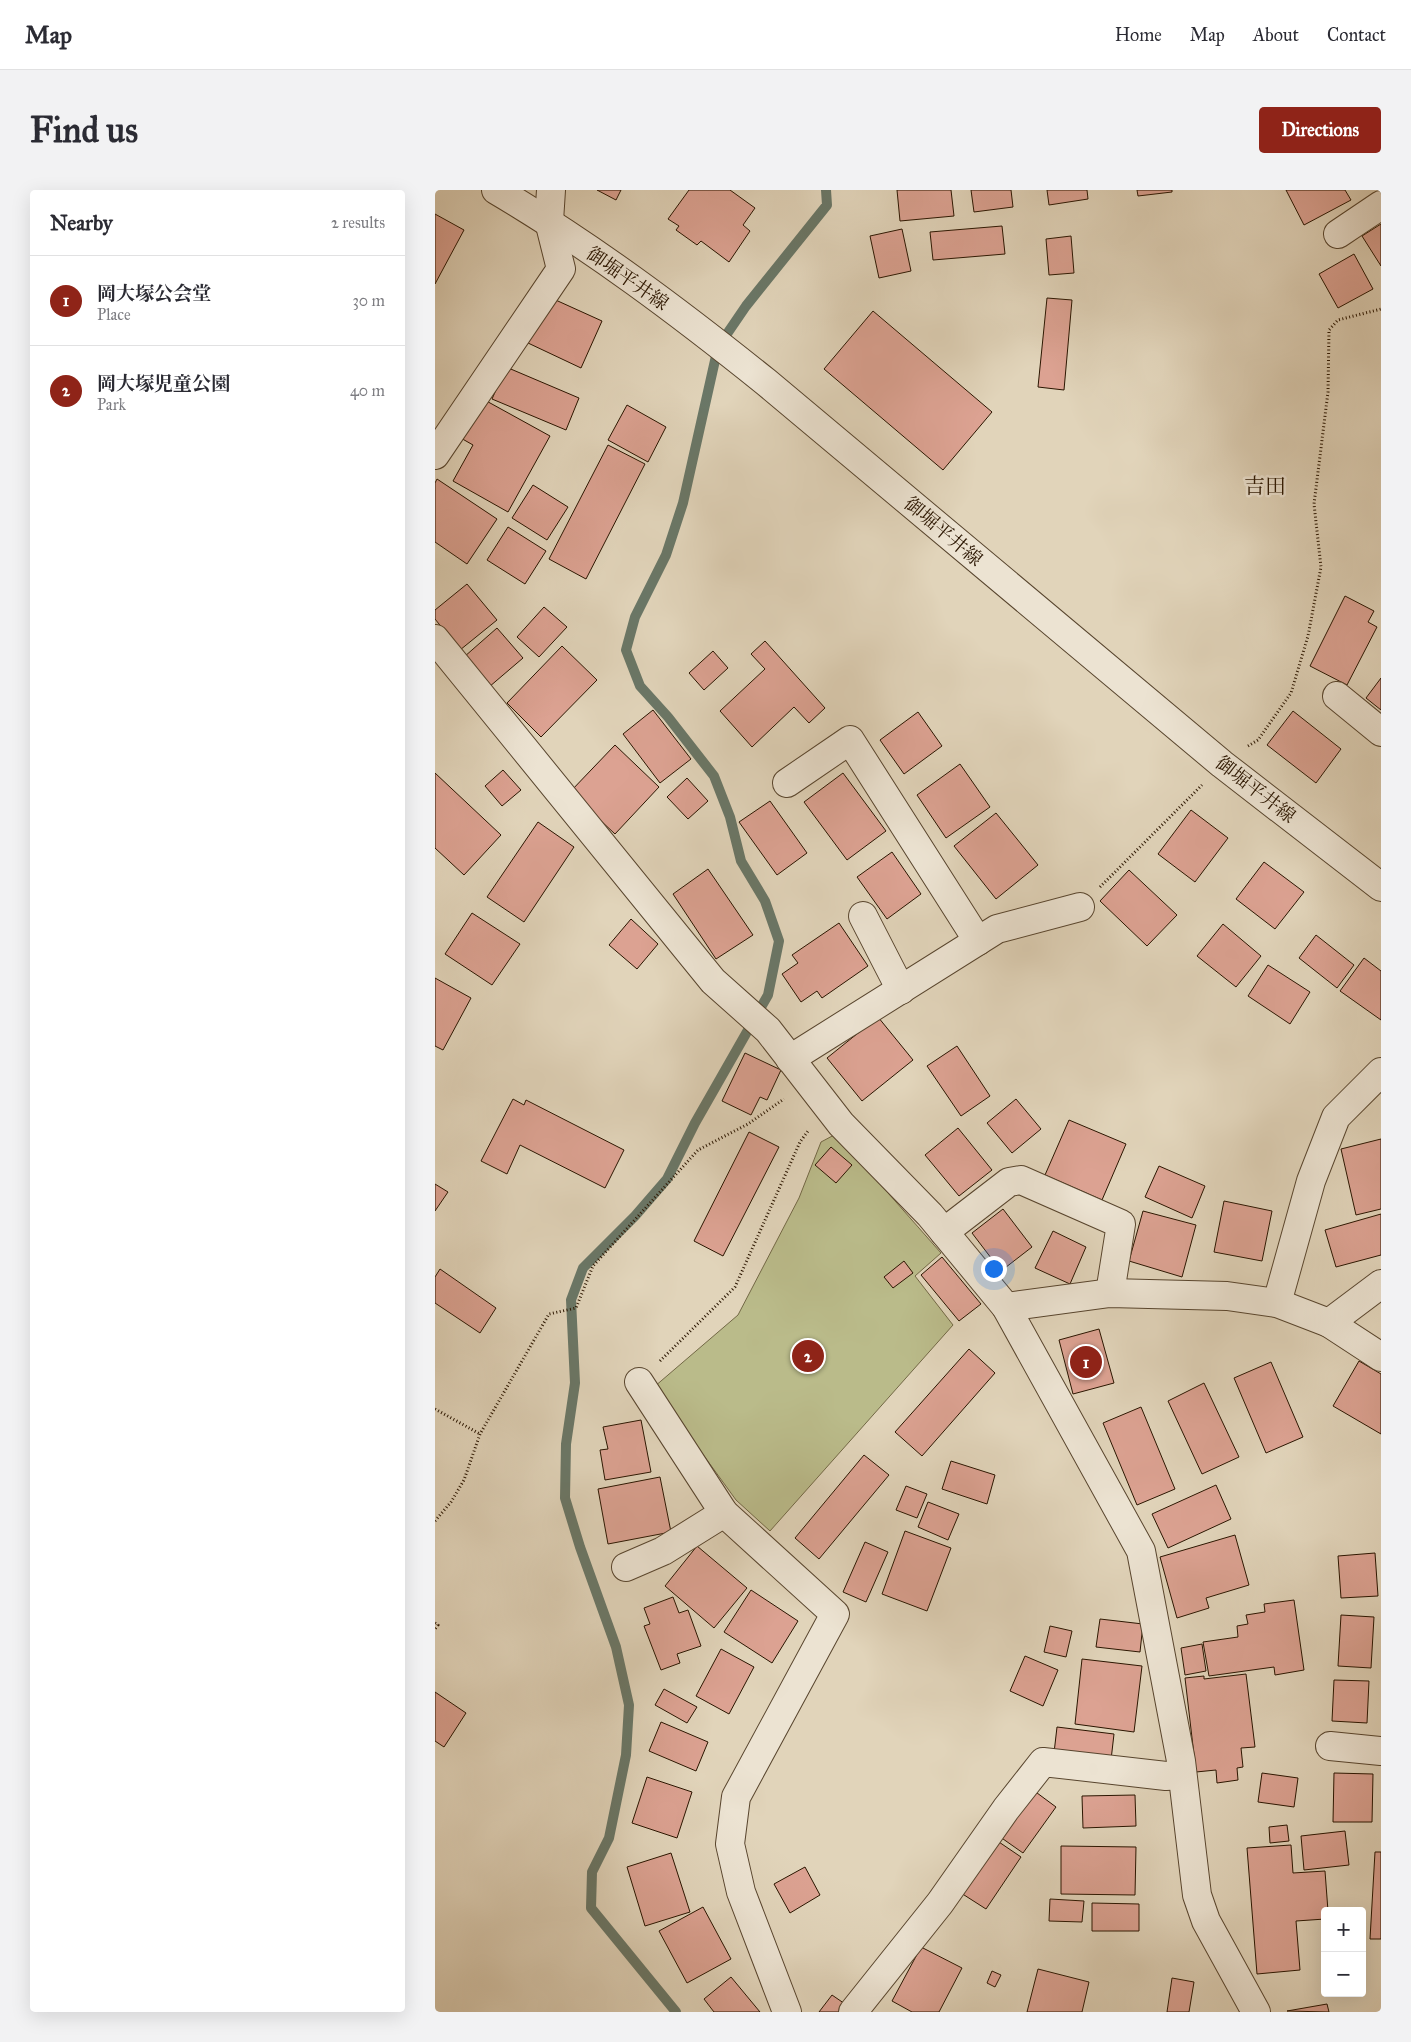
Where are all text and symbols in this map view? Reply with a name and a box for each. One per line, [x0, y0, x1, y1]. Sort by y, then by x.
text: Map [25, 20, 72, 50]
text: Home [1115, 24, 1162, 46]
text: Map [1190, 24, 1225, 46]
text: About [1253, 24, 1299, 46]
text: Contact [1327, 24, 1386, 46]
button: Directions [1259, 107, 1381, 153]
text: Find us [30, 109, 138, 152]
text: Nearby [50, 210, 113, 236]
text: 2 results [331, 213, 385, 232]
street label: 御堀平井線 [582, 242, 673, 315]
text: 岡大塚公会堂 [97, 282, 211, 305]
text: 1 [63, 291, 69, 310]
text: 30 m [352, 291, 385, 310]
text: Place [97, 305, 131, 324]
text: 岡大塚児童公園 [97, 372, 230, 395]
text: 2 [62, 381, 70, 400]
text: 40 m [350, 381, 385, 400]
text: Park [97, 395, 126, 414]
district label: 吉田 [1244, 473, 1286, 499]
street label: 御堀平井線 [900, 492, 987, 571]
street label: 御堀平井線 [1211, 751, 1300, 828]
your location [981, 1256, 1007, 1282]
pin: 2 [792, 1337, 824, 1375]
pin: 1 [1070, 1343, 1102, 1381]
map controls [1321, 1907, 1366, 1997]
button: + [1321, 1907, 1366, 1952]
button: − [1321, 1952, 1366, 1997]

